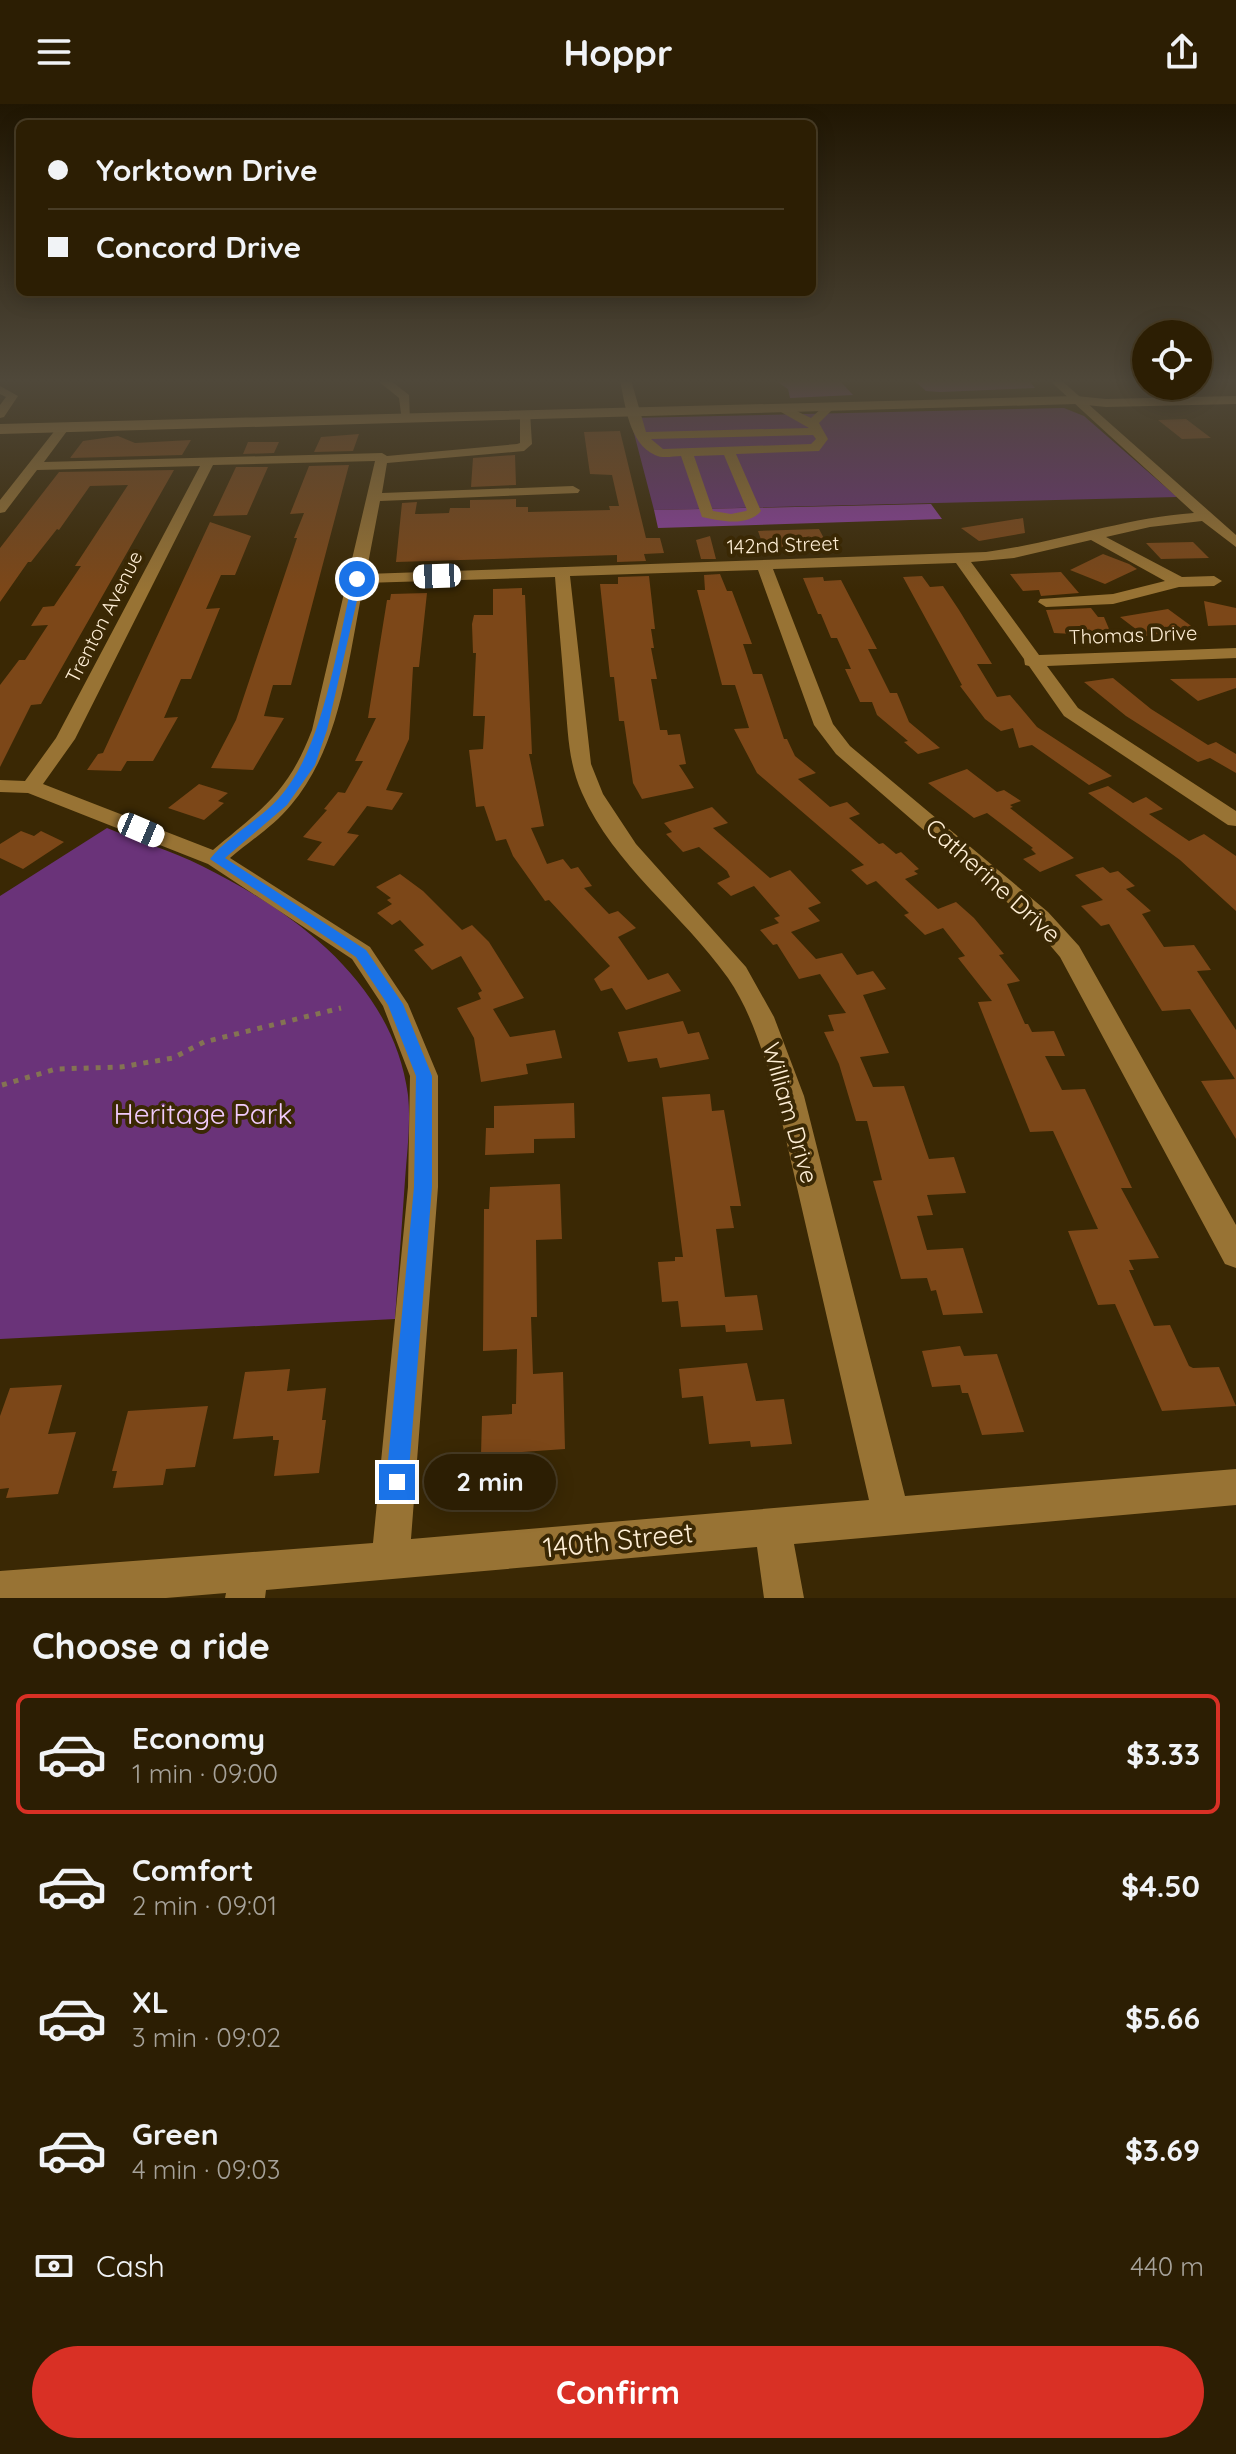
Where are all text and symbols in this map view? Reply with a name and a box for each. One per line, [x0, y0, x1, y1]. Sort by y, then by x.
icon: menu [32, 30, 76, 74]
text: Hoppr [563, 30, 673, 75]
icon: share [1160, 30, 1204, 74]
text: Yorktown Drive [96, 151, 318, 189]
text: Concord Drive [96, 228, 301, 266]
map controls [1132, 320, 1212, 400]
button: locate [1132, 320, 1212, 400]
street label: 142nd Street [726, 530, 840, 559]
street label: Trenton Avenue [59, 546, 148, 687]
route start [339, 561, 375, 597]
car [413, 563, 461, 589]
street label: Thomas Drive [1068, 620, 1198, 649]
car [114, 810, 168, 850]
street label: Catherine Drive [920, 812, 1067, 949]
street label: William Drive [757, 1039, 825, 1187]
park label: Heritage Park [114, 1096, 292, 1131]
callout: 2 min [425, 1454, 557, 1510]
route end [379, 1464, 415, 1500]
text: 2 min [456, 1465, 524, 1498]
street label: 140th Street [541, 1514, 695, 1565]
text: Choose a ride [32, 1623, 270, 1668]
icon: car [36, 1718, 108, 1790]
text: Economy [132, 1719, 265, 1757]
text: $3.33 [1126, 1735, 1200, 1773]
text: 1 min · 09:00 [132, 1757, 278, 1790]
icon: car [36, 1850, 108, 1922]
text: Comfort [132, 1851, 253, 1889]
text: $4.50 [1121, 1867, 1200, 1905]
text: 2 min · 09:01 [132, 1889, 277, 1922]
icon: car [36, 1982, 108, 2054]
text: XL [132, 1983, 169, 2021]
text: $5.66 [1125, 1999, 1200, 2037]
text: 3 min · 09:02 [132, 2021, 281, 2054]
icon: car [36, 2114, 108, 2186]
text: Green [132, 2115, 219, 2153]
text: $3.69 [1125, 2131, 1200, 2169]
text: 4 min · 09:03 [132, 2153, 280, 2186]
icon: cash [32, 2244, 76, 2288]
text: Cash [96, 2247, 165, 2285]
text: 440 m [1130, 2250, 1204, 2283]
button: Confirm [32, 2346, 1204, 2438]

